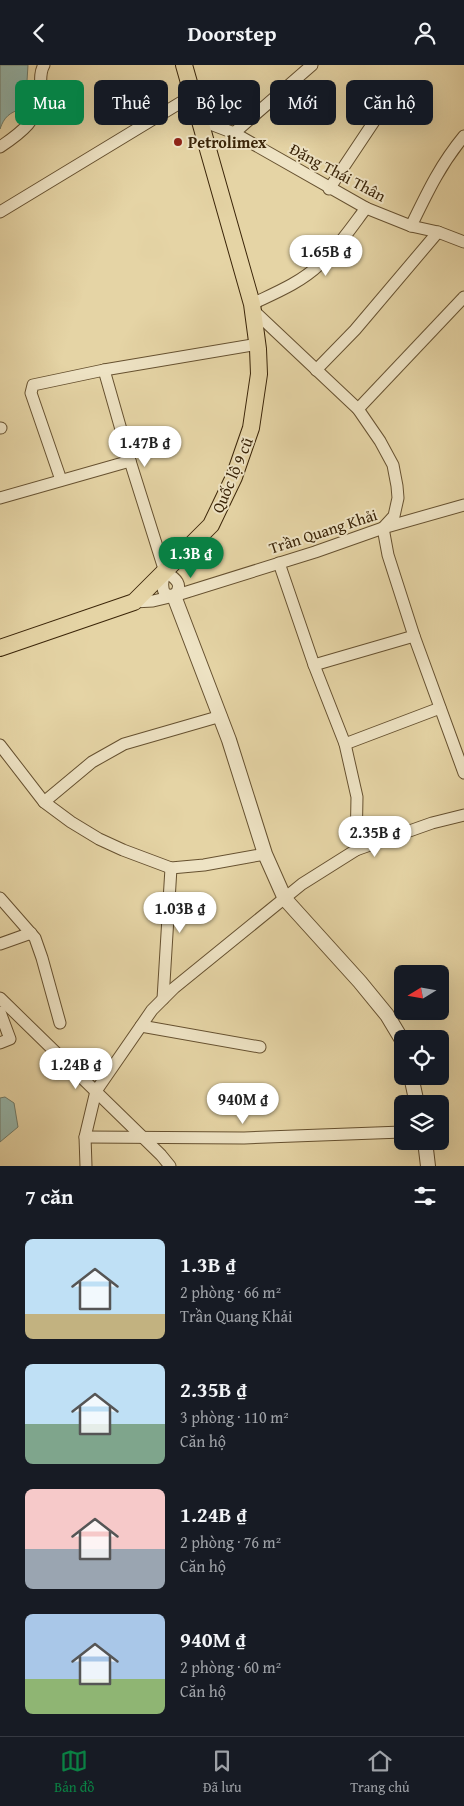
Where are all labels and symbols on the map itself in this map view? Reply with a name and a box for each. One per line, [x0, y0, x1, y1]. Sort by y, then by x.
place label: Petrolimex [188, 130, 267, 154]
marker: Petrolimex [172, 136, 184, 148]
street label: Đặng Thái Thân [286, 137, 390, 207]
pin: 1.65B ₫ [280, 235, 372, 277]
pin: 1.47B ₫ [99, 425, 191, 468]
street label: Quốc lộ 9 cũ [205, 433, 259, 517]
street label: Trần Quang Khải [266, 502, 381, 560]
pin: 1.3B ₫ [150, 537, 232, 579]
pin: 2.35B ₫ [329, 815, 421, 858]
pin: 1.03B ₫ [134, 891, 226, 934]
north arrow [394, 965, 449, 1020]
pin: 1.24B ₫ [30, 1047, 122, 1090]
pin: 940M ₫ [202, 1083, 284, 1125]

